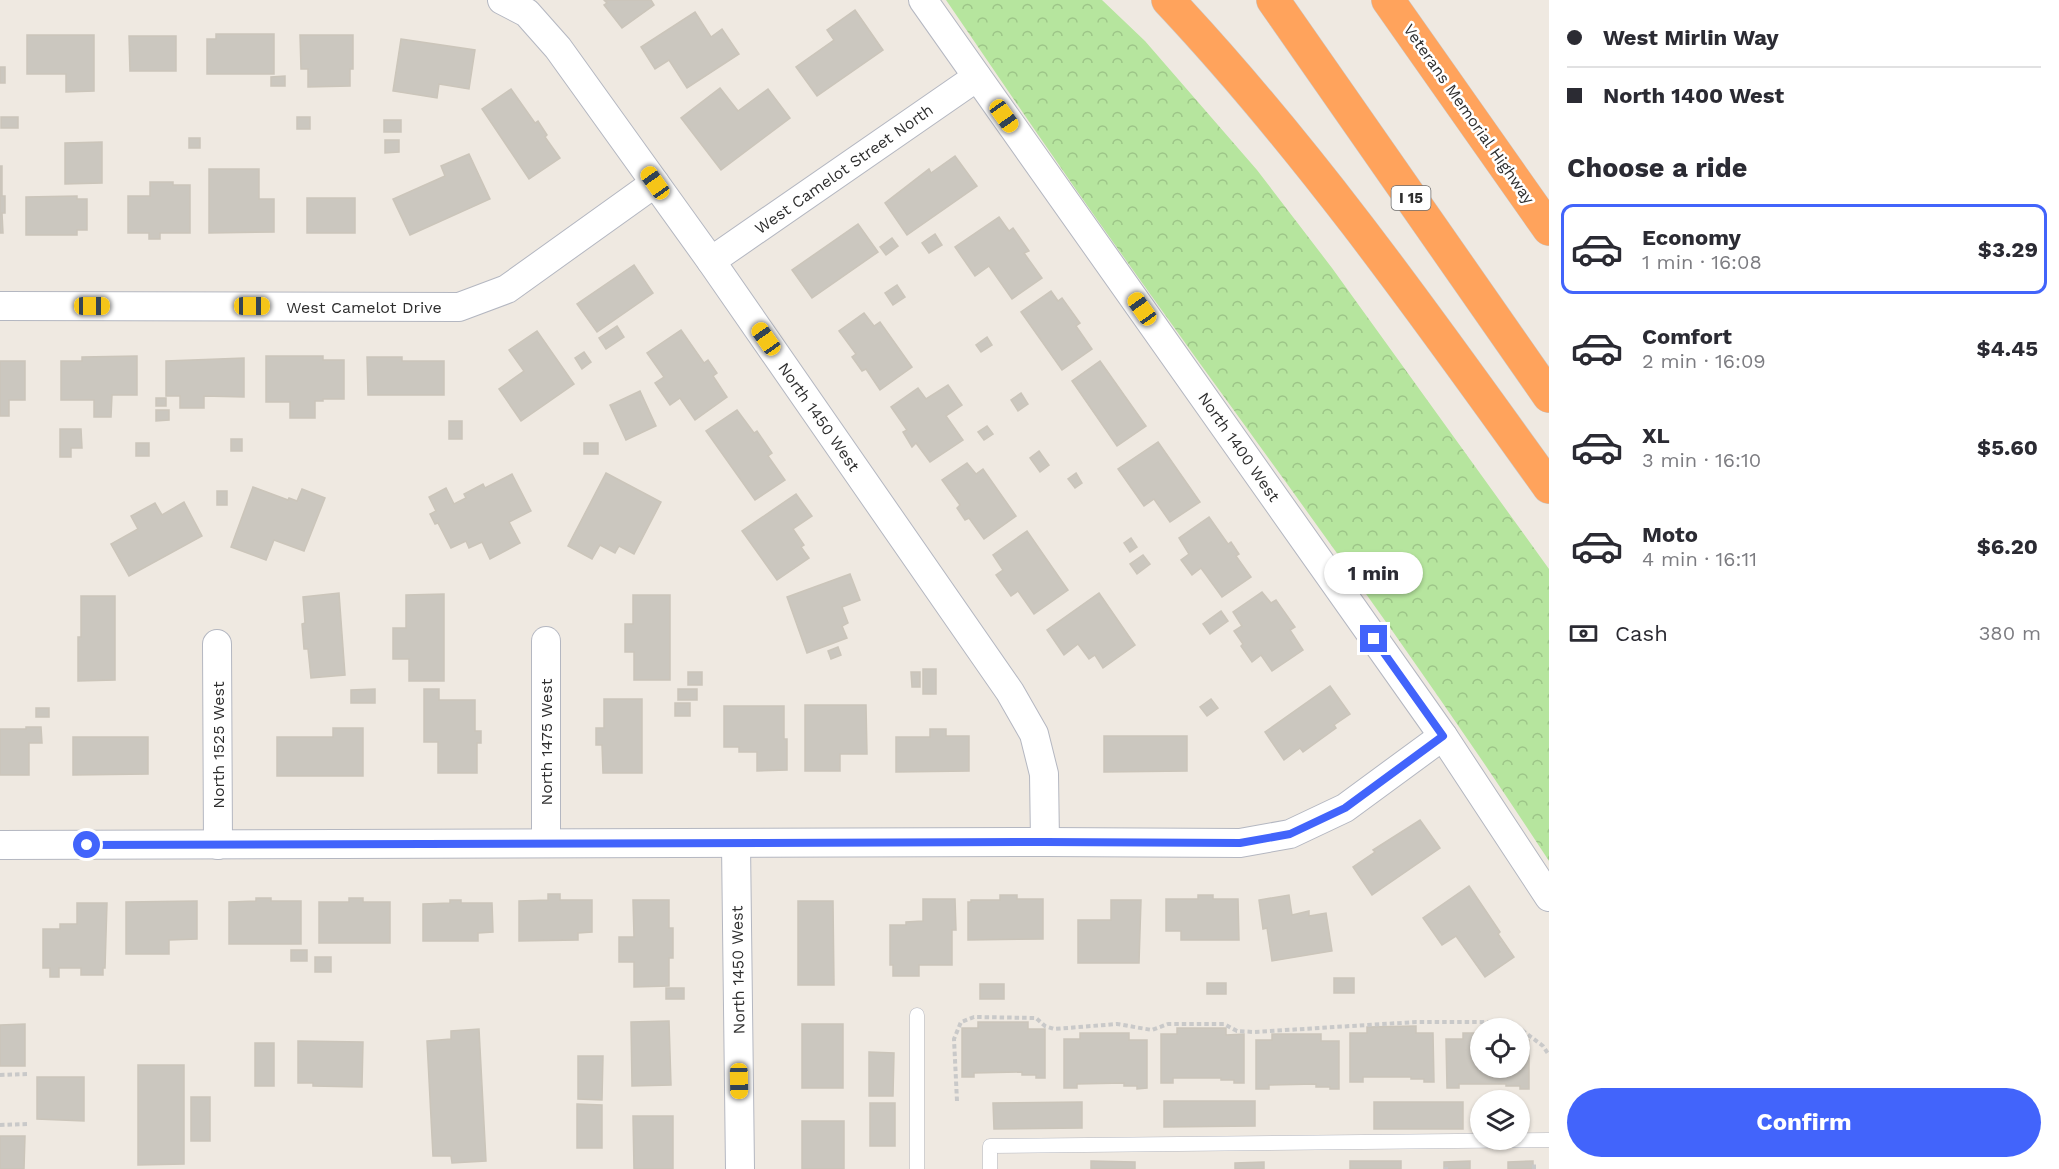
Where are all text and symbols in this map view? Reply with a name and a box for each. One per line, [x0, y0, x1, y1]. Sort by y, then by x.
street label: Veterans Memorial Highway [1399, 20, 1539, 208]
text: West Mirlin Way [1603, 25, 1779, 50]
text: North 1400 West [1603, 83, 1784, 108]
car [986, 96, 1022, 136]
street label: West Camelot Street North [751, 100, 937, 238]
text: Choose a ride [1567, 152, 1747, 184]
car [637, 163, 673, 203]
road number: I 15 [1392, 186, 1430, 210]
icon: car [1570, 222, 1624, 276]
text: Economy [1642, 225, 1741, 250]
text: $3.29 [1978, 237, 2038, 262]
text: 1 min · 16:08 [1642, 250, 1762, 274]
car [1124, 289, 1160, 329]
car [74, 297, 110, 315]
car [234, 297, 270, 315]
street label: West Camelot Drive [286, 298, 442, 317]
car [748, 319, 784, 359]
icon: car [1570, 321, 1624, 375]
text: Comfort [1642, 324, 1732, 349]
text: $4.45 [1976, 336, 2038, 361]
text: 2 min · 16:09 [1642, 349, 1766, 373]
street label: North 1450 West [774, 359, 864, 475]
street label: North 1400 West [1194, 389, 1284, 506]
icon: car [1570, 420, 1624, 474]
text: XL [1642, 423, 1670, 448]
text: $5.60 [1977, 435, 2038, 460]
text: 3 min · 16:10 [1642, 448, 1761, 472]
icon: car [1570, 519, 1624, 573]
text: Moto [1642, 522, 1698, 547]
text: $6.20 [1977, 534, 2038, 559]
text: 4 min · 16:11 [1642, 547, 1757, 571]
callout: 1 min [1324, 552, 1424, 594]
text: 1 min [1348, 561, 1399, 585]
icon: cash [1567, 617, 1600, 650]
text: Cash [1615, 621, 1668, 646]
text: 380 m [1979, 621, 2041, 645]
route end [1360, 625, 1387, 652]
street label: North 1475 West [537, 678, 556, 805]
street label: North 1525 West [209, 681, 228, 809]
route start [73, 831, 100, 858]
street label: North 1450 West [727, 905, 749, 1034]
map controls [1470, 1018, 1530, 1150]
button: locate [1470, 1018, 1530, 1078]
car [730, 1063, 748, 1099]
button: Confirm [1567, 1088, 2041, 1157]
button: layers [1470, 1090, 1530, 1150]

